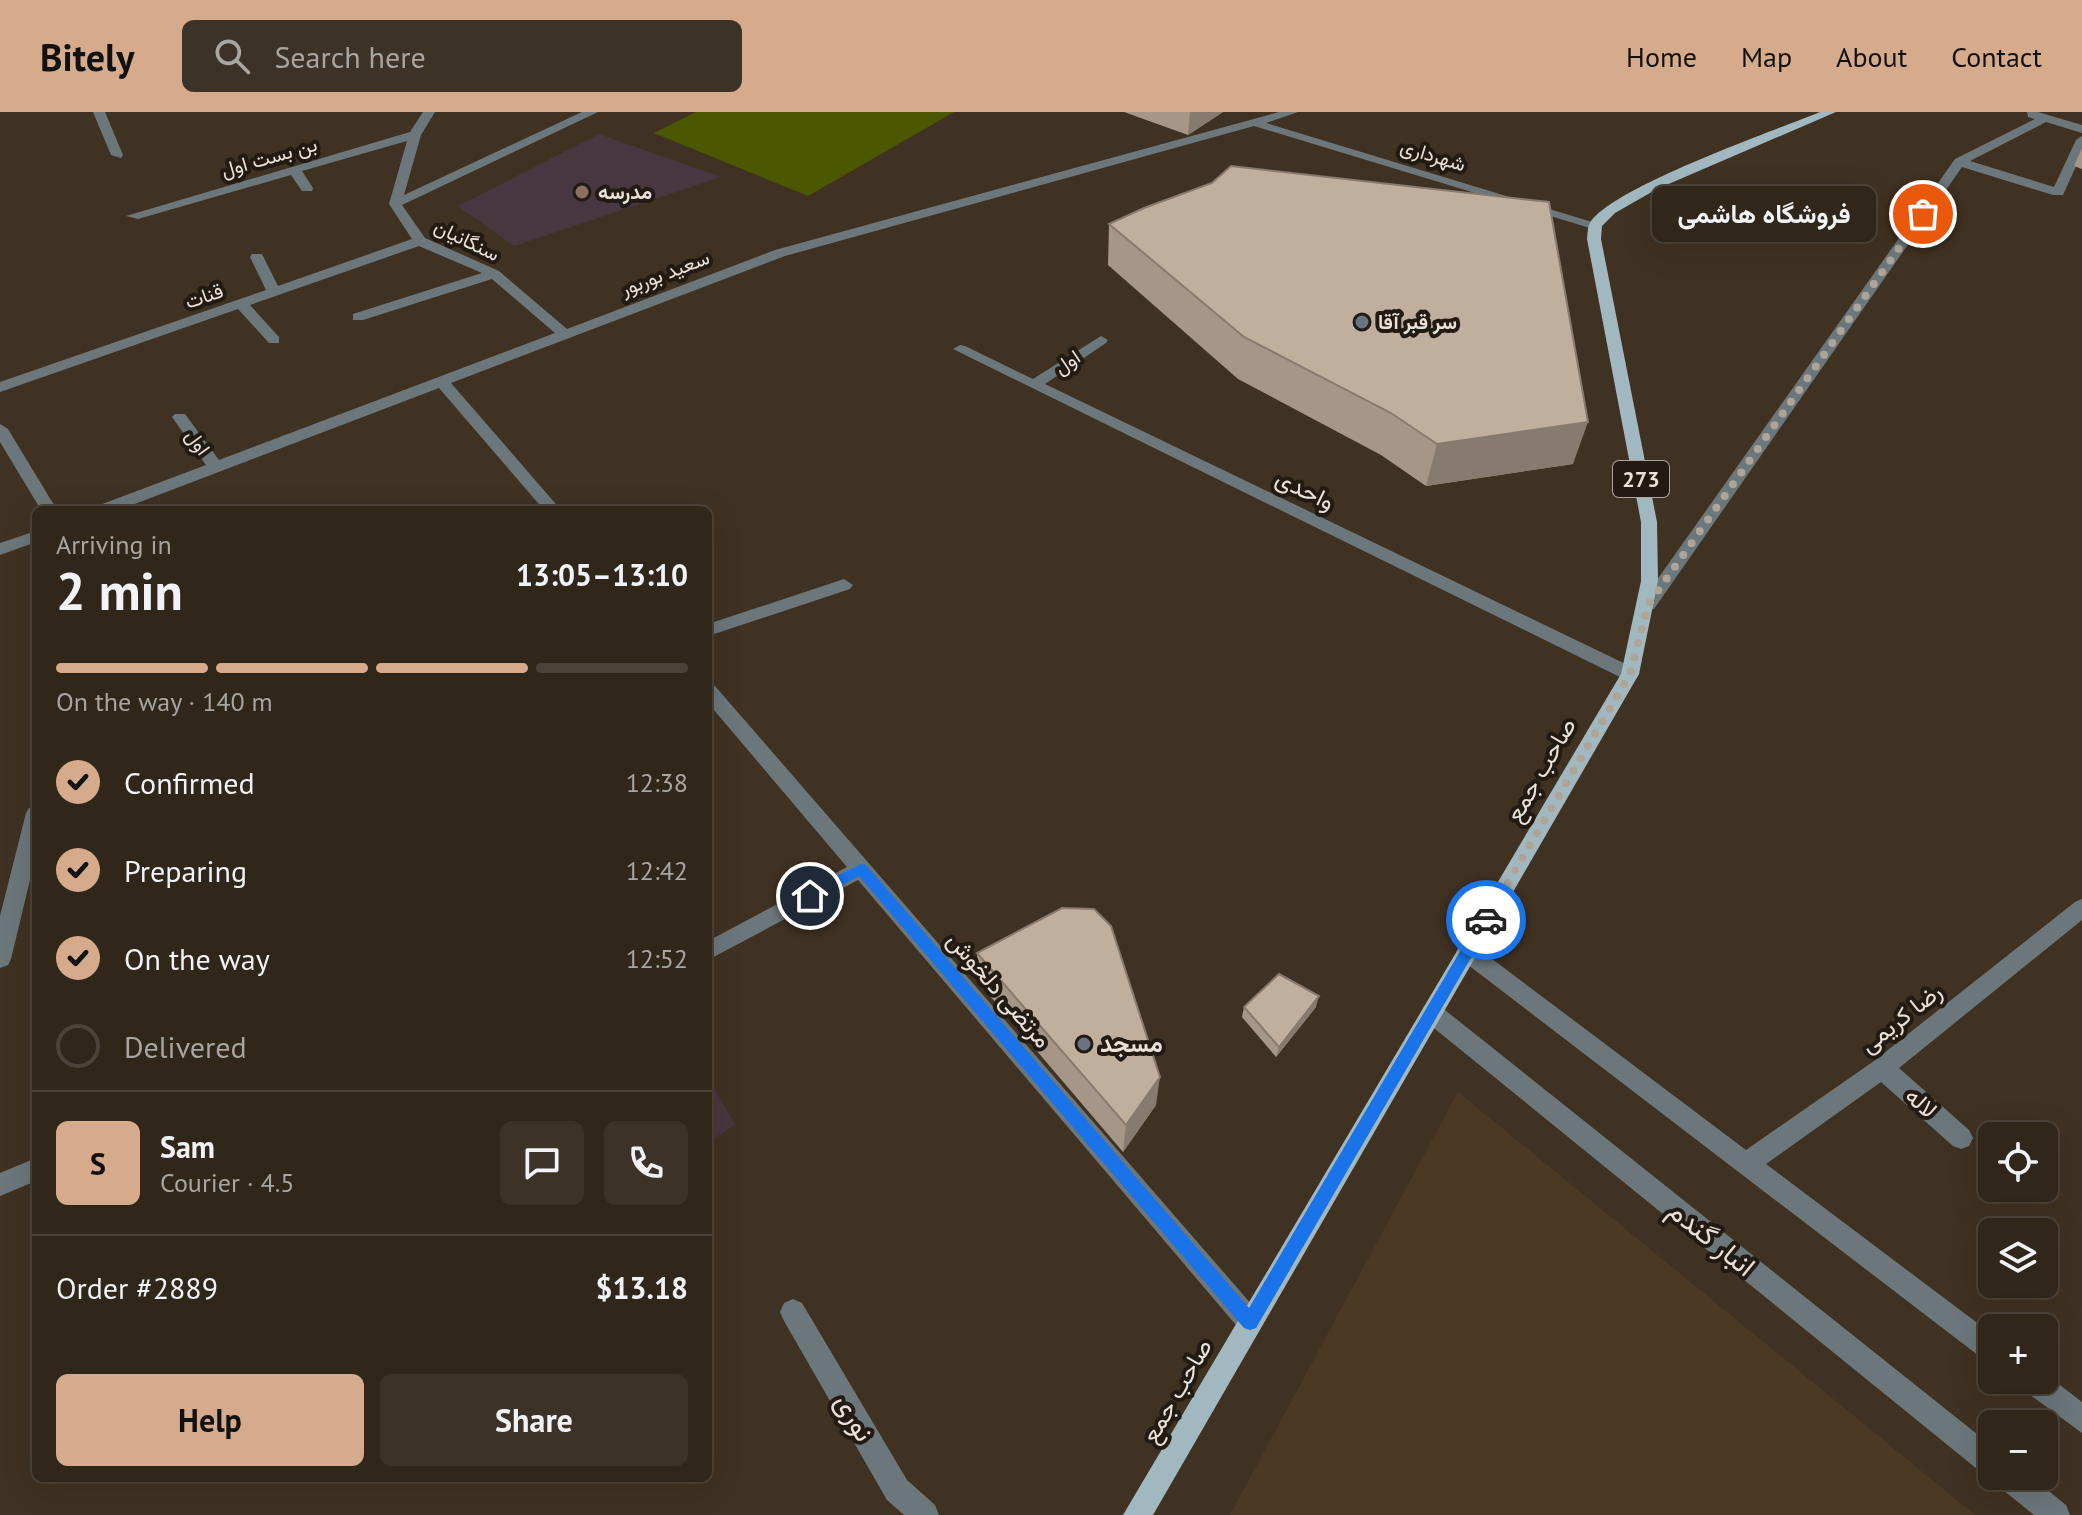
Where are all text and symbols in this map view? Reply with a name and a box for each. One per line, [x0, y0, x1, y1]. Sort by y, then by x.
search box [182, 20, 742, 92]
text: Bitely [40, 32, 134, 81]
icon: search [210, 34, 254, 78]
text: Search here [274, 37, 426, 76]
text: Home [1626, 38, 1697, 75]
text: Map [1741, 38, 1792, 75]
text: About [1836, 38, 1907, 75]
text: Contact [1951, 38, 2042, 75]
street label: بن بست اول [218, 131, 320, 183]
street label: شهرداری [1397, 133, 1469, 177]
place label: مدرسه [598, 179, 652, 205]
pin [1889, 180, 1957, 248]
marker: مدرسه [573, 183, 591, 201]
callout: فروشگاه هاشمی [1651, 186, 1875, 242]
icon: bag [1901, 192, 1945, 236]
text: فروشگاه هاشمی [1677, 197, 1851, 230]
street label: سنگانیان [430, 213, 504, 267]
street label: سعید بوربور [616, 244, 713, 302]
street label: قنات [182, 277, 226, 315]
place label: سر قبر آقا [1378, 309, 1457, 335]
marker: سر قبر آقا [1353, 313, 1371, 331]
street label: اول [1049, 344, 1085, 380]
street label: اول [180, 424, 216, 460]
road number: 273 [1613, 461, 1669, 497]
street label: واحدی [1271, 462, 1340, 517]
text: Arriving in [56, 528, 172, 561]
text: 13:05–13:10 [516, 555, 688, 594]
text: 2 min [56, 557, 183, 624]
text: On the way · 140 m [56, 685, 273, 718]
street label: صاحب جمع [1498, 712, 1585, 828]
icon: check [56, 760, 100, 804]
text: Confirmed [124, 763, 255, 802]
text: 12:38 [626, 766, 688, 799]
icon: check [56, 848, 100, 892]
text: Preparing [124, 851, 247, 890]
text: 12:42 [626, 854, 688, 887]
pin [776, 862, 844, 930]
icon: home [788, 874, 832, 918]
courier [1446, 880, 1526, 960]
icon: car [1464, 898, 1508, 942]
street label: مرتضی دلخوش [940, 925, 1058, 1054]
icon: check [56, 936, 100, 980]
text: On the way [124, 939, 270, 978]
text: 12:52 [626, 942, 688, 975]
street label: رضا کریمی [1853, 976, 1948, 1059]
text: Delivered [124, 1027, 247, 1066]
place label: مسجد [1100, 1028, 1163, 1059]
marker: مسجد [1075, 1035, 1093, 1053]
street label: لاله [1899, 1080, 1944, 1125]
button: chat [500, 1121, 584, 1205]
button: phone [604, 1121, 688, 1205]
map controls [1978, 1122, 2058, 1490]
button: locate [1978, 1122, 2058, 1202]
text: Sam [160, 1127, 215, 1166]
text: S [90, 1144, 106, 1183]
text: Courier · 4.5 [160, 1166, 294, 1199]
street label: انبار گندم [1660, 1191, 1764, 1285]
button: layers [1978, 1218, 2058, 1298]
text: Order #2889 [56, 1268, 218, 1307]
text: $13.18 [596, 1268, 688, 1307]
button: + [1978, 1314, 2058, 1394]
street label: صاحب جمع [1134, 1333, 1221, 1449]
button: Help [56, 1374, 364, 1466]
button: Share [380, 1374, 688, 1466]
street label: نوری [827, 1386, 884, 1448]
button: − [1978, 1410, 2058, 1490]

